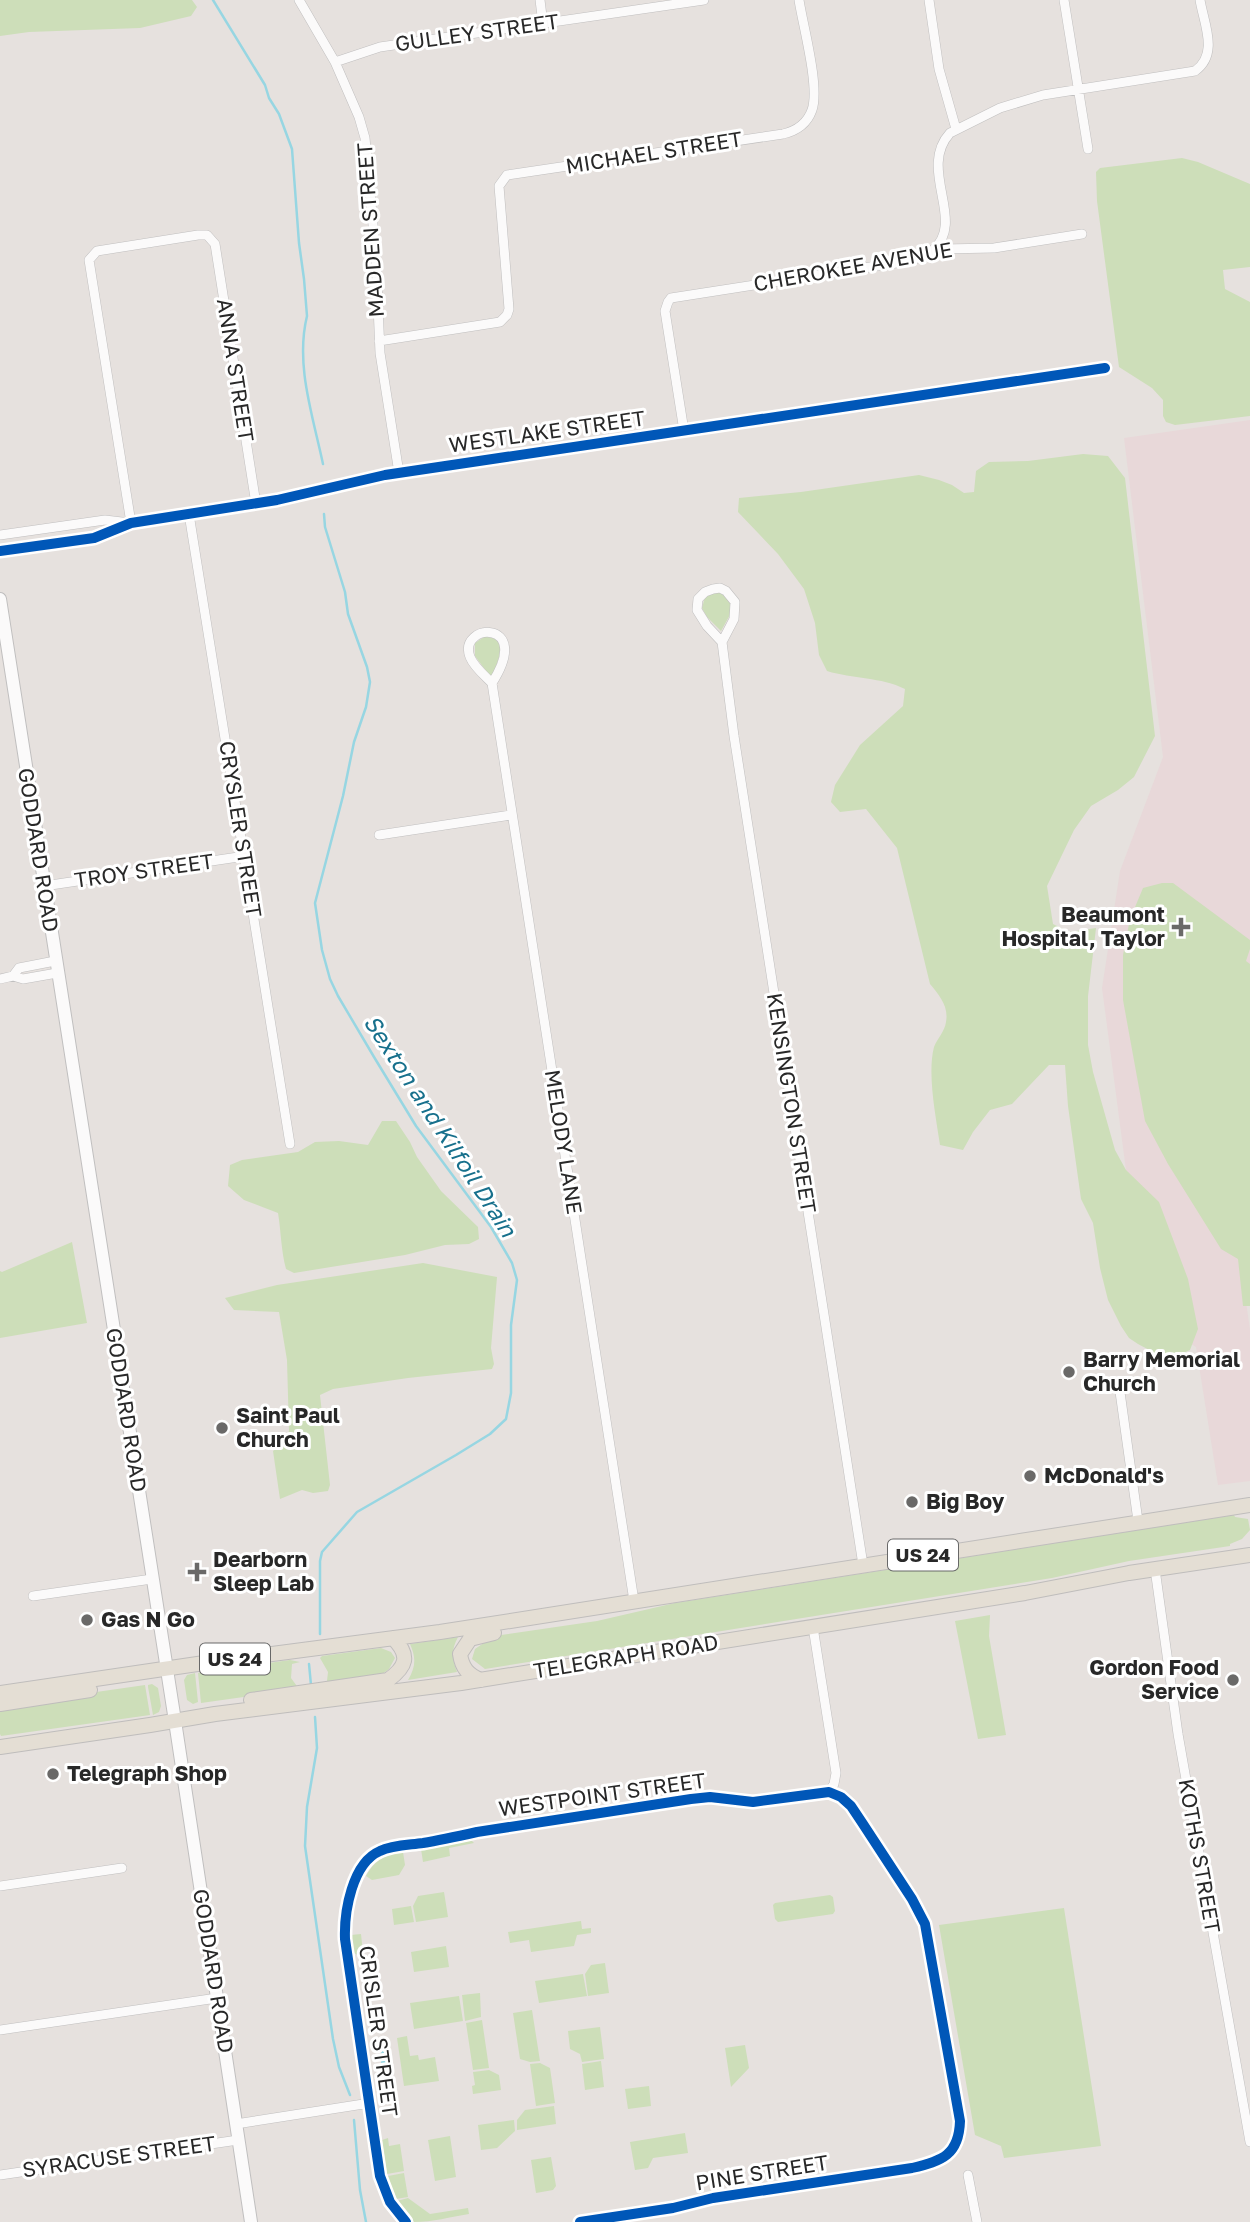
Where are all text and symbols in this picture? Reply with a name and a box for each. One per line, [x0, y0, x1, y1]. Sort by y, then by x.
street label: GULLEY STREET [393, 8, 560, 56]
street label: MICHAEL STREET [564, 125, 744, 179]
street label: MADDEN STREET [351, 142, 389, 318]
street label: CHEROKEE AVENUE [751, 236, 954, 296]
street label: ANNA STREET [212, 296, 260, 443]
street label: WESTLAKE STREET [447, 404, 647, 458]
street label: CRYSLER STREET [214, 739, 268, 919]
street label: GODDARD ROAD [13, 766, 65, 934]
street label: TROY STREET [73, 847, 215, 893]
place label: Beaumont Hospital, Taylor [1001, 901, 1165, 951]
marker: Beaumont Hospital, Taylor [1171, 917, 1191, 937]
street label: KENSINGTON STREET [762, 991, 822, 1215]
water label: Sexton and Kilfoil Drain [359, 1009, 524, 1242]
street label: MELODY LANE [540, 1068, 588, 1216]
street label: GODDARD ROAD [101, 1326, 153, 1494]
place label: Barry Memorial Church [1083, 1346, 1240, 1396]
marker: Barry Memorial Church [1061, 1364, 1077, 1380]
place label: Saint Paul Church [236, 1402, 340, 1452]
marker: Saint Paul Church [214, 1420, 230, 1436]
place label: McDonald's [1044, 1462, 1164, 1488]
marker: McDonald's [1022, 1468, 1038, 1484]
place label: Big Boy [926, 1488, 1005, 1514]
marker: Big Boy [904, 1494, 920, 1510]
road number: US 24 [888, 1540, 958, 1570]
place label: Dearborn Sleep Lab [213, 1546, 314, 1596]
marker: Dearborn Sleep Lab [187, 1562, 207, 1582]
place label: Gas N Go [101, 1606, 195, 1632]
marker: Gas N Go [79, 1612, 95, 1628]
street label: TELEGRAPH ROAD [532, 1629, 720, 1683]
road number: US 24 [200, 1644, 270, 1674]
place label: Gordon Food Service [1089, 1654, 1219, 1704]
marker: Gordon Food Service [1225, 1672, 1241, 1688]
place label: Telegraph Shop [67, 1760, 227, 1786]
marker: Telegraph Shop [45, 1766, 61, 1782]
street label: WESTPOINT STREET [497, 1767, 707, 1821]
street label: KOTHS STREET [1174, 1777, 1226, 1935]
street label: GODDARD ROAD [188, 1887, 240, 2055]
street label: CRISLER STREET [354, 1944, 404, 2118]
street label: SYRACUSE STREET [21, 2130, 217, 2182]
street label: PINE STREET [694, 2149, 830, 2195]

